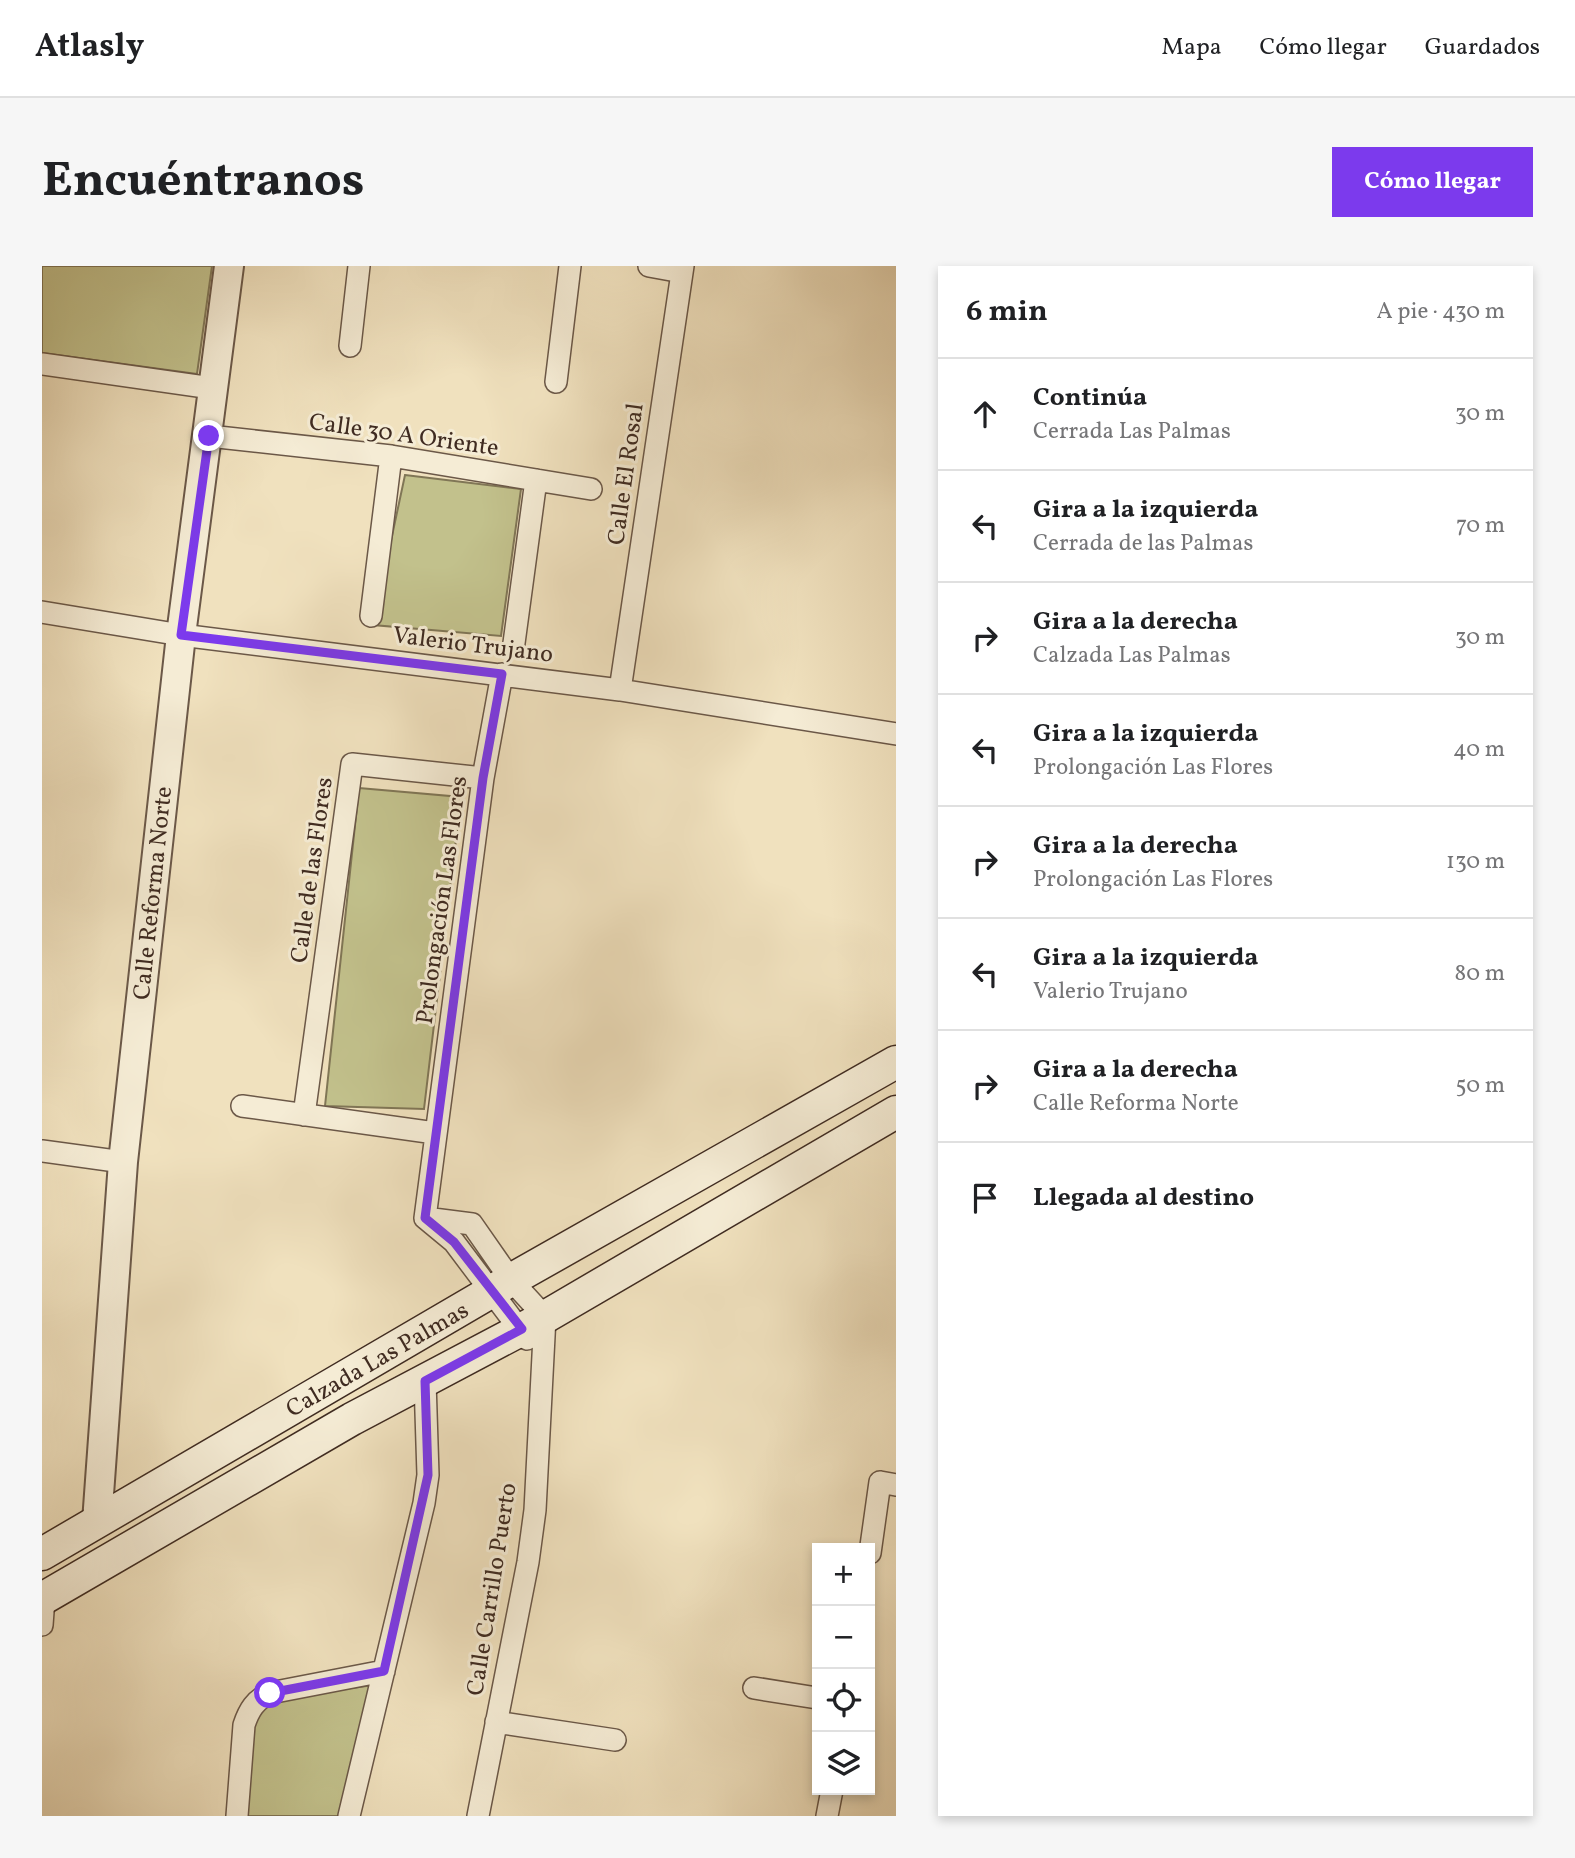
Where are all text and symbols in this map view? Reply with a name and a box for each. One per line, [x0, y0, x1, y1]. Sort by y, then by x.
text: Atlasly [35, 25, 144, 71]
text: Mapa [1162, 31, 1222, 65]
text: Cómo llegar [1260, 31, 1387, 65]
text: Guardados [1425, 31, 1540, 65]
button: Cómo llegar [1332, 147, 1533, 217]
text: Encuéntranos [42, 148, 364, 217]
text: 6 min [966, 291, 1048, 333]
text: A pie · 430 m [1377, 296, 1505, 328]
text: Continúa [1033, 380, 1147, 416]
icon: ahead [966, 395, 1004, 433]
text: 30 m [1455, 398, 1505, 430]
street label: Calle El Rosal [600, 401, 654, 547]
street label: Calle 30 A Oriente [307, 406, 501, 466]
text: Cerrada Las Palmas [1033, 416, 1231, 448]
route end [193, 420, 224, 451]
text: Gira a la izquierda [1033, 492, 1258, 528]
icon: left [966, 507, 1004, 545]
text: 70 m [1456, 510, 1505, 542]
text: Cerrada de las Palmas [1033, 528, 1253, 560]
text: Gira a la derecha [1033, 604, 1238, 640]
street label: Valerio Trujano [391, 619, 555, 673]
icon: right [966, 619, 1004, 657]
text: 30 m [1455, 622, 1505, 654]
text: Calzada Las Palmas [1033, 640, 1230, 672]
text: Gira a la izquierda [1033, 716, 1258, 752]
icon: left [966, 731, 1004, 769]
text: 40 m [1453, 734, 1505, 766]
text: Prolongación Las Flores [1033, 752, 1273, 784]
street label: Prolongación Las Flores [409, 774, 477, 1027]
street label: Calle de las Flores [283, 775, 343, 965]
street label: Calle Reforma Norte [126, 785, 182, 1002]
text: Gira a la derecha [1033, 828, 1238, 864]
icon: right [966, 843, 1004, 881]
text: 130 m [1446, 846, 1505, 878]
text: Prolongación Las Flores [1033, 864, 1273, 896]
text: Gira a la izquierda [1033, 940, 1258, 976]
icon: left [966, 955, 1004, 993]
text: 80 m [1455, 958, 1505, 990]
text: Valerio Trujano [1033, 976, 1188, 1008]
text: Gira a la derecha [1033, 1052, 1238, 1088]
icon: right [966, 1067, 1004, 1105]
text: 50 m [1456, 1070, 1505, 1102]
text: Calle Reforma Norte [1033, 1088, 1239, 1120]
icon: arrive [966, 1179, 1004, 1217]
text: Llegada al destino [1033, 1180, 1254, 1216]
street label: Calzada Las Palmas [280, 1294, 476, 1427]
street label: Calle Carrillo Puerto [459, 1481, 527, 1698]
map controls [812, 1543, 875, 1795]
button: + [812, 1543, 875, 1606]
button: − [812, 1606, 875, 1669]
button: locate [812, 1669, 875, 1732]
route start [254, 1677, 285, 1708]
button: layers [812, 1732, 875, 1795]

